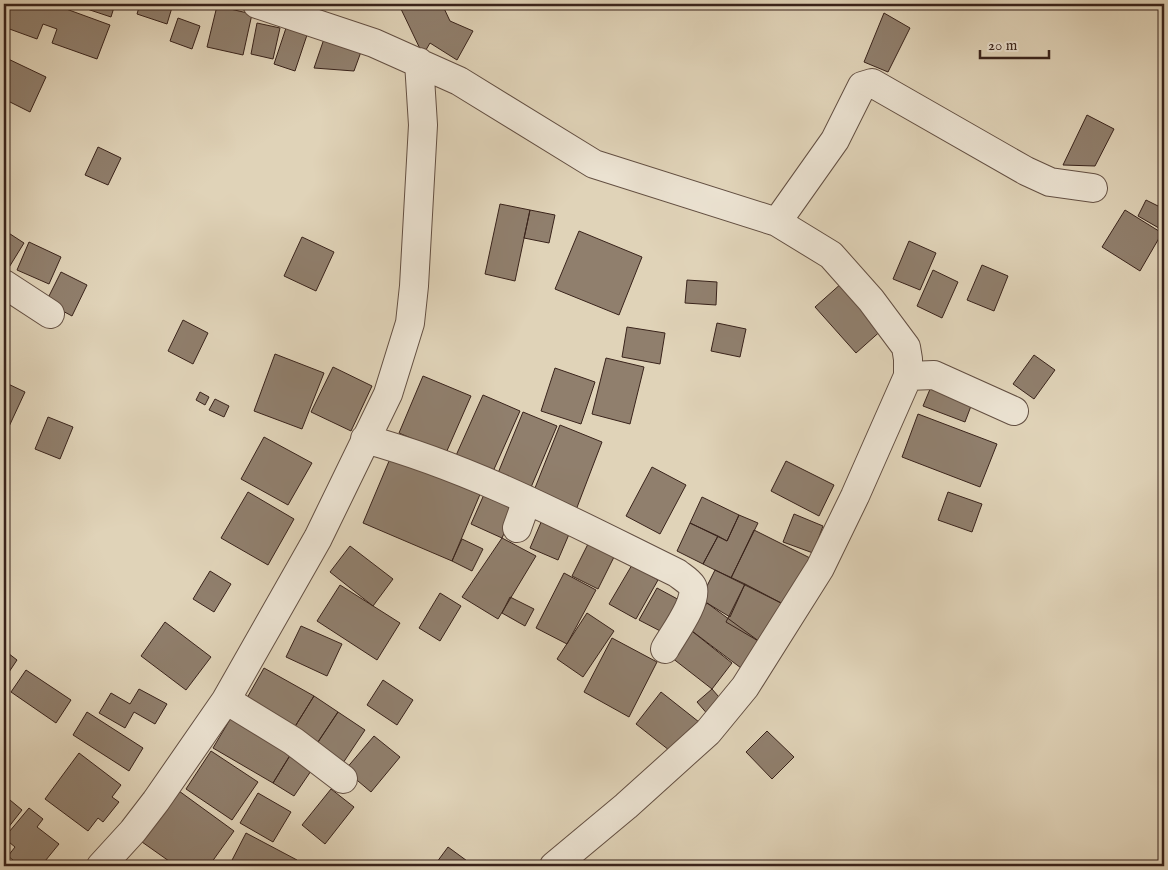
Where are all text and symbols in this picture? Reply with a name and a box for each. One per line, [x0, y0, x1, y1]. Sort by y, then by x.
scale bar [980, 28, 1049, 60]
text: 20 m [988, 36, 1018, 55]

